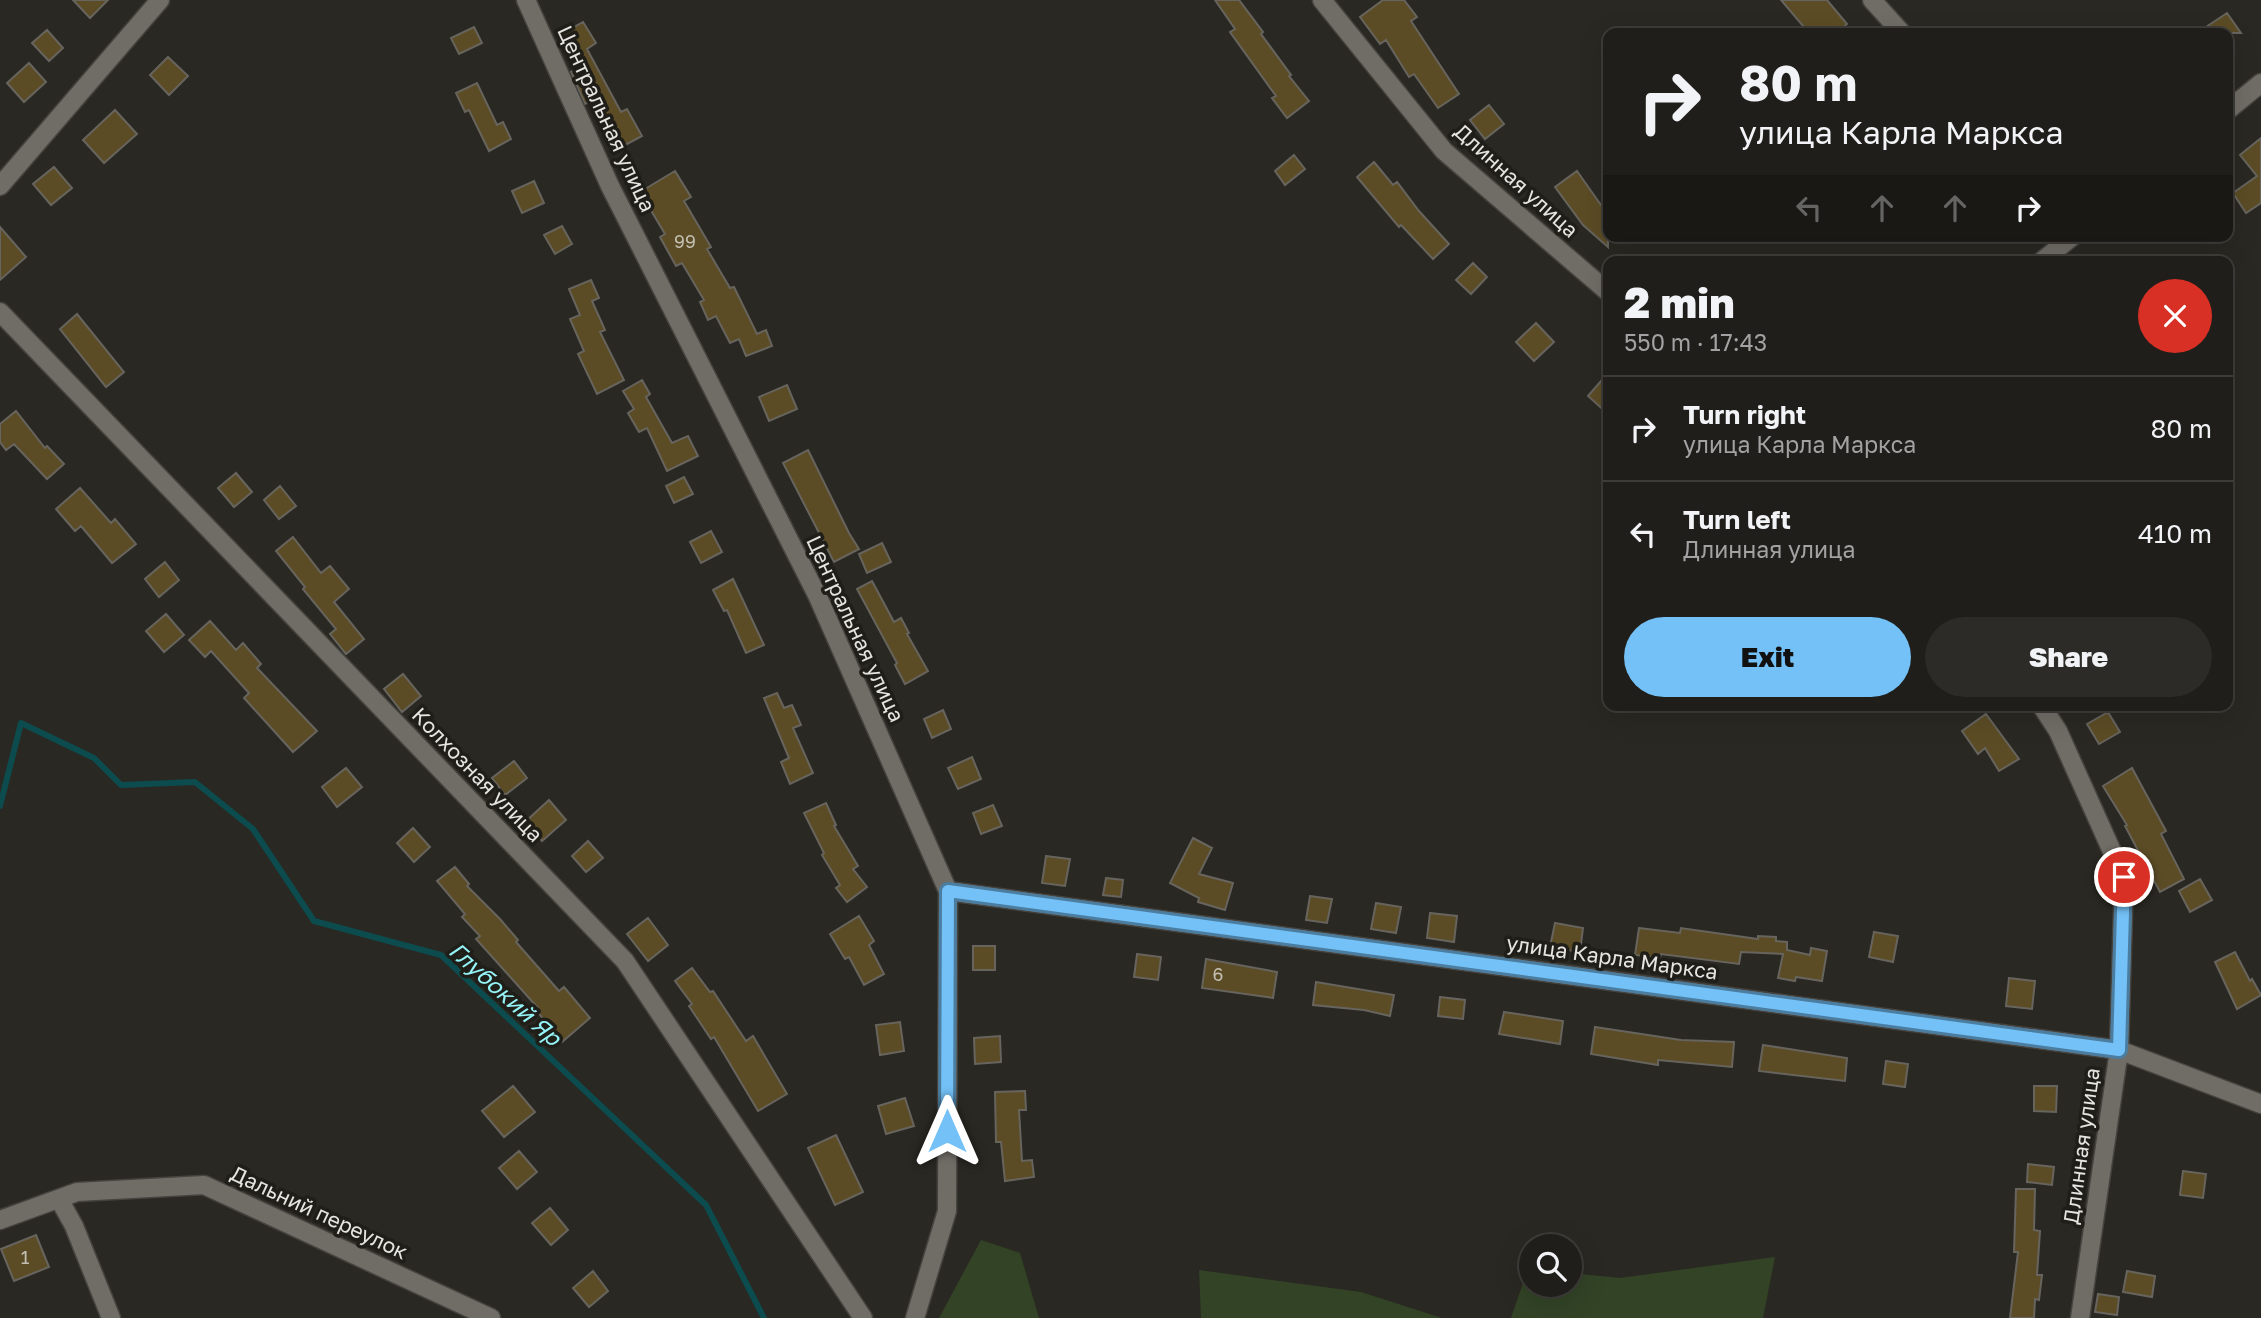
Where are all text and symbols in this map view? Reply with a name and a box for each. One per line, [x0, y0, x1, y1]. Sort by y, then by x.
street label: Центральная улица [552, 21, 662, 216]
text: 80 m [1739, 53, 1857, 112]
icon: right [1624, 56, 1715, 147]
text: улица Карла Маркса [1739, 113, 2064, 151]
street label: Длинная улица [1449, 118, 1584, 243]
icon: left [1790, 189, 1828, 227]
icon: ahead [1863, 189, 1901, 227]
icon: ahead [1936, 189, 1974, 227]
icon: right [2009, 189, 2047, 227]
house number: 99 [674, 230, 696, 252]
text: 2 min [1624, 277, 1735, 327]
button: close [2138, 279, 2212, 353]
text: 550 m · 17:43 [1624, 328, 1767, 356]
text: Turn right [1683, 399, 1806, 430]
icon: right [1624, 410, 1662, 448]
text: 80 m [2151, 413, 2212, 444]
text: улица Карла Маркса [1683, 430, 1916, 458]
text: Turn left [1683, 504, 1791, 535]
icon: left [1624, 515, 1662, 553]
text: 410 m [2138, 518, 2212, 549]
street label: Центральная улица [801, 531, 911, 726]
text: Длинная улица [1683, 535, 1856, 563]
button: Exit [1624, 617, 1911, 697]
button: Share [1925, 617, 2212, 697]
street label: Колхозная улица [407, 702, 549, 847]
pin [2094, 847, 2154, 907]
icon: arrive [2105, 858, 2143, 896]
street label: улица Карла Маркса [1505, 929, 1719, 985]
water label: Глубокий Яр [444, 936, 569, 1052]
house number: 6 [1213, 963, 1223, 985]
street label: Длинная улица [2057, 1066, 2105, 1226]
position arrow [910, 1094, 984, 1168]
street label: Дальний переулок [227, 1160, 412, 1264]
map controls [1519, 1234, 1582, 1297]
button: search [1519, 1234, 1582, 1297]
house number: 1 [21, 1246, 30, 1268]

